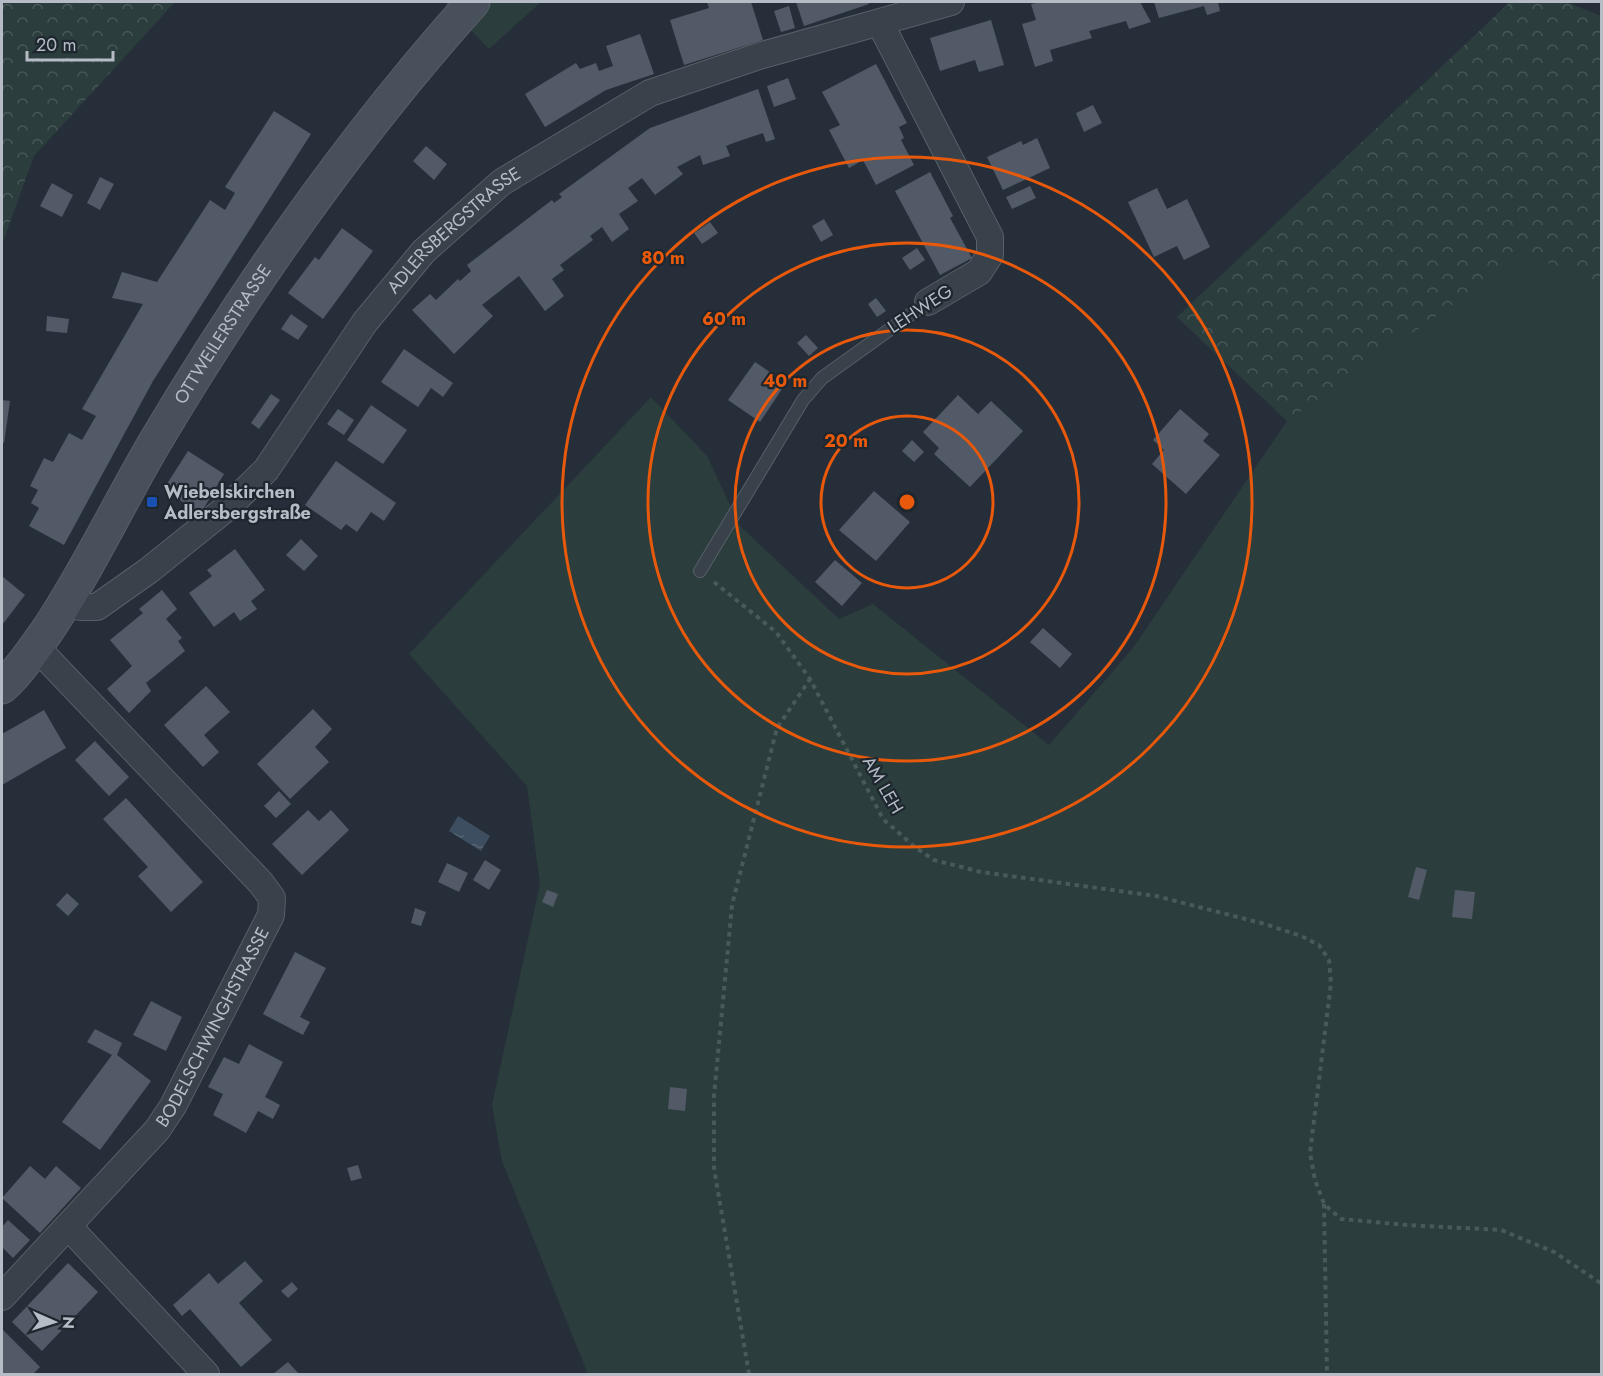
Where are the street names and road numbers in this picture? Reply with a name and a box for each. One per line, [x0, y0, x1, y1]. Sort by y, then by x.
street label: ADLERSBERGSTRASSE [381, 161, 526, 299]
street label: OTTWEILERSTRASSE [168, 259, 278, 409]
street label: LEHWEG [882, 278, 958, 340]
street label: AM LEH [856, 751, 910, 819]
street label: BODELSCHWINGHSTRASSE [149, 922, 276, 1132]

